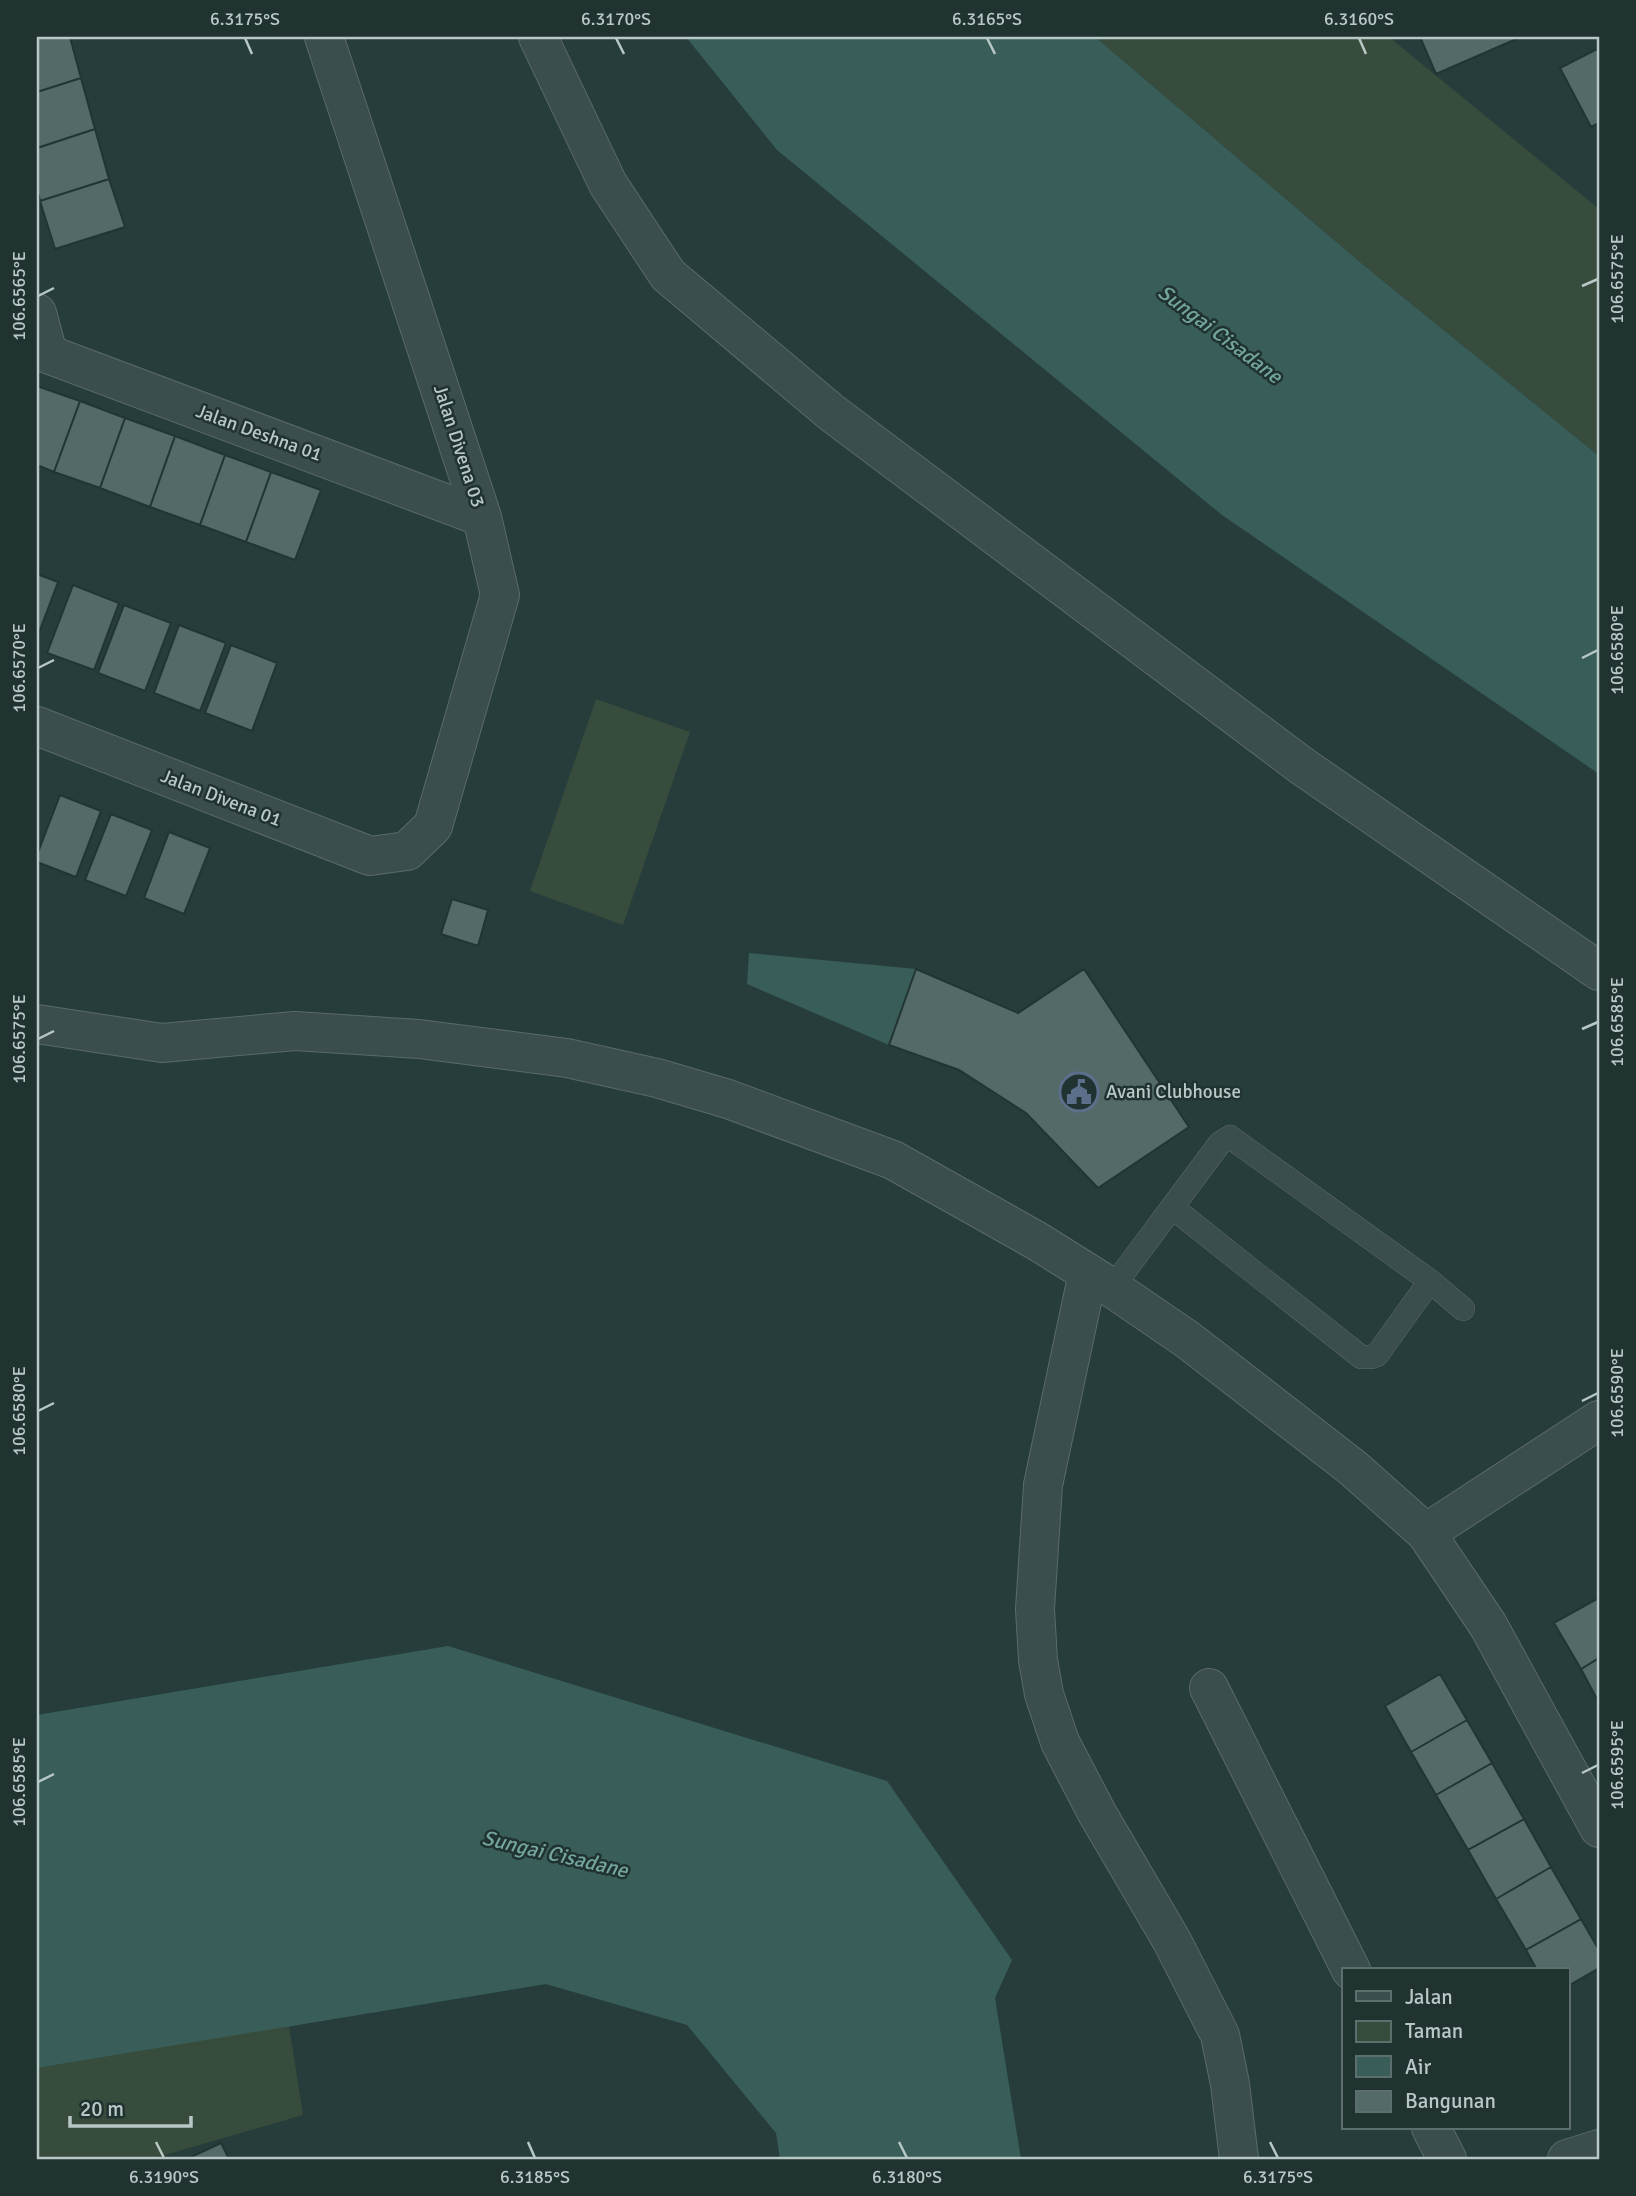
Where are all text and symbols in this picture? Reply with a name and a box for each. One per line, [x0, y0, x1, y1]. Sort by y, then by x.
text: 6.3175°S [210, 8, 280, 30]
text: 6.3170°S [581, 8, 651, 30]
text: 6.3165°S [952, 8, 1022, 30]
text: 6.3160°S [1324, 8, 1394, 30]
text: 106.6575°E [1606, 234, 1628, 324]
text: 106.6565°E [8, 251, 30, 341]
water label: Sungai Cisadane [1153, 279, 1288, 390]
street label: Jalan Divena 03 [428, 382, 490, 510]
street label: Jalan Deshna 01 [193, 399, 325, 467]
text: 106.6580°E [1606, 605, 1628, 695]
text: 106.6570°E [8, 623, 30, 713]
street label: Jalan Divena 01 [157, 764, 285, 832]
text: 106.6585°E [1606, 977, 1628, 1067]
text: 106.6575°E [8, 994, 30, 1084]
public building icon: Avani Clubhouse [1058, 1071, 1100, 1113]
place label: Avani Clubhouse [1106, 1080, 1241, 1104]
text: 106.6590°E [1606, 1348, 1628, 1438]
text: 106.6580°E [8, 1366, 30, 1456]
text: 106.6595°E [1606, 1720, 1628, 1810]
text: 106.6585°E [8, 1737, 30, 1827]
water label: Sungai Cisadane [480, 1825, 632, 1884]
legend [1342, 1968, 1570, 2130]
text: Jalan [1405, 1984, 1453, 2010]
text: Taman [1405, 2018, 1463, 2044]
text: Air [1405, 2054, 1432, 2080]
scale bar [70, 2084, 191, 2128]
text: Bangunan [1405, 2088, 1496, 2114]
text: 20 m [80, 2096, 124, 2122]
text: 6.3190°S [129, 2166, 199, 2188]
text: 6.3185°S [500, 2166, 570, 2188]
text: 6.3180°S [872, 2166, 942, 2188]
text: 6.3175°S [1243, 2166, 1313, 2188]

